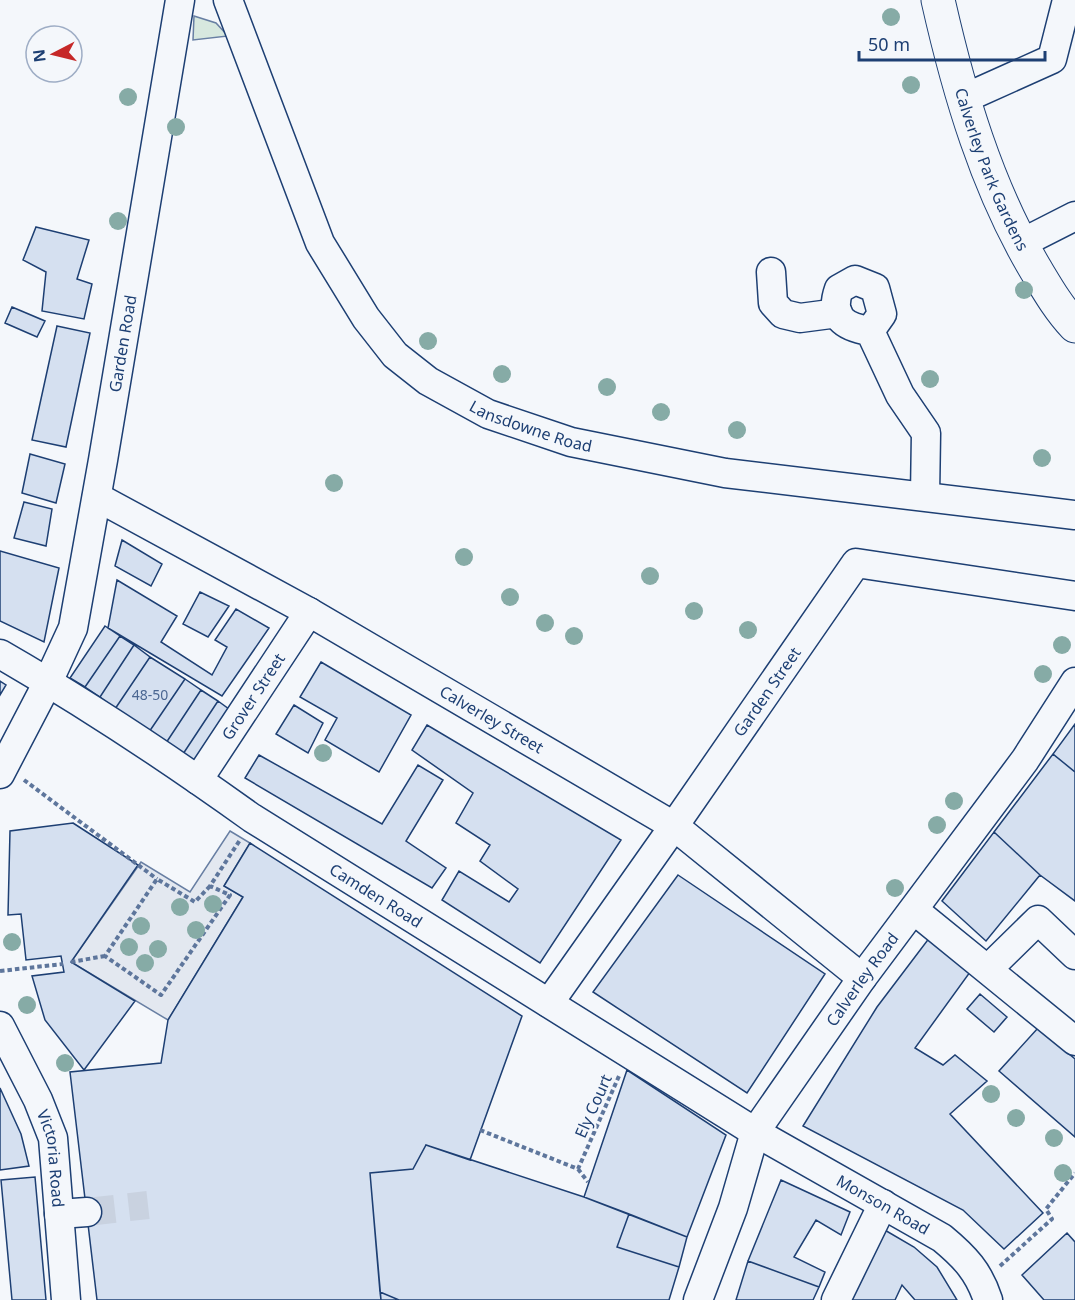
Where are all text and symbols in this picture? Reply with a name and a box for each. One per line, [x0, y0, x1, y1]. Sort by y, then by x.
north arrow [24, 24, 84, 84]
scale bar [859, 24, 1045, 62]
text: 50 m [868, 32, 910, 56]
text: N [27, 48, 51, 64]
street label: Calverley Park Gardens [950, 85, 1034, 255]
street label: Garden Road [104, 293, 141, 394]
street label: Lansdowne Road [466, 395, 594, 457]
street label: Garden Street [728, 642, 806, 741]
street label: Grover Street [216, 649, 290, 744]
street label: Calverley Street [436, 680, 548, 758]
house number: 48-50 [132, 685, 168, 704]
street label: Camden Road [325, 858, 427, 933]
street label: Calverley Road [821, 928, 903, 1031]
street label: Ely Court [569, 1071, 617, 1141]
street label: Victoria Road [32, 1106, 70, 1208]
street label: Monson Road [832, 1169, 934, 1240]

